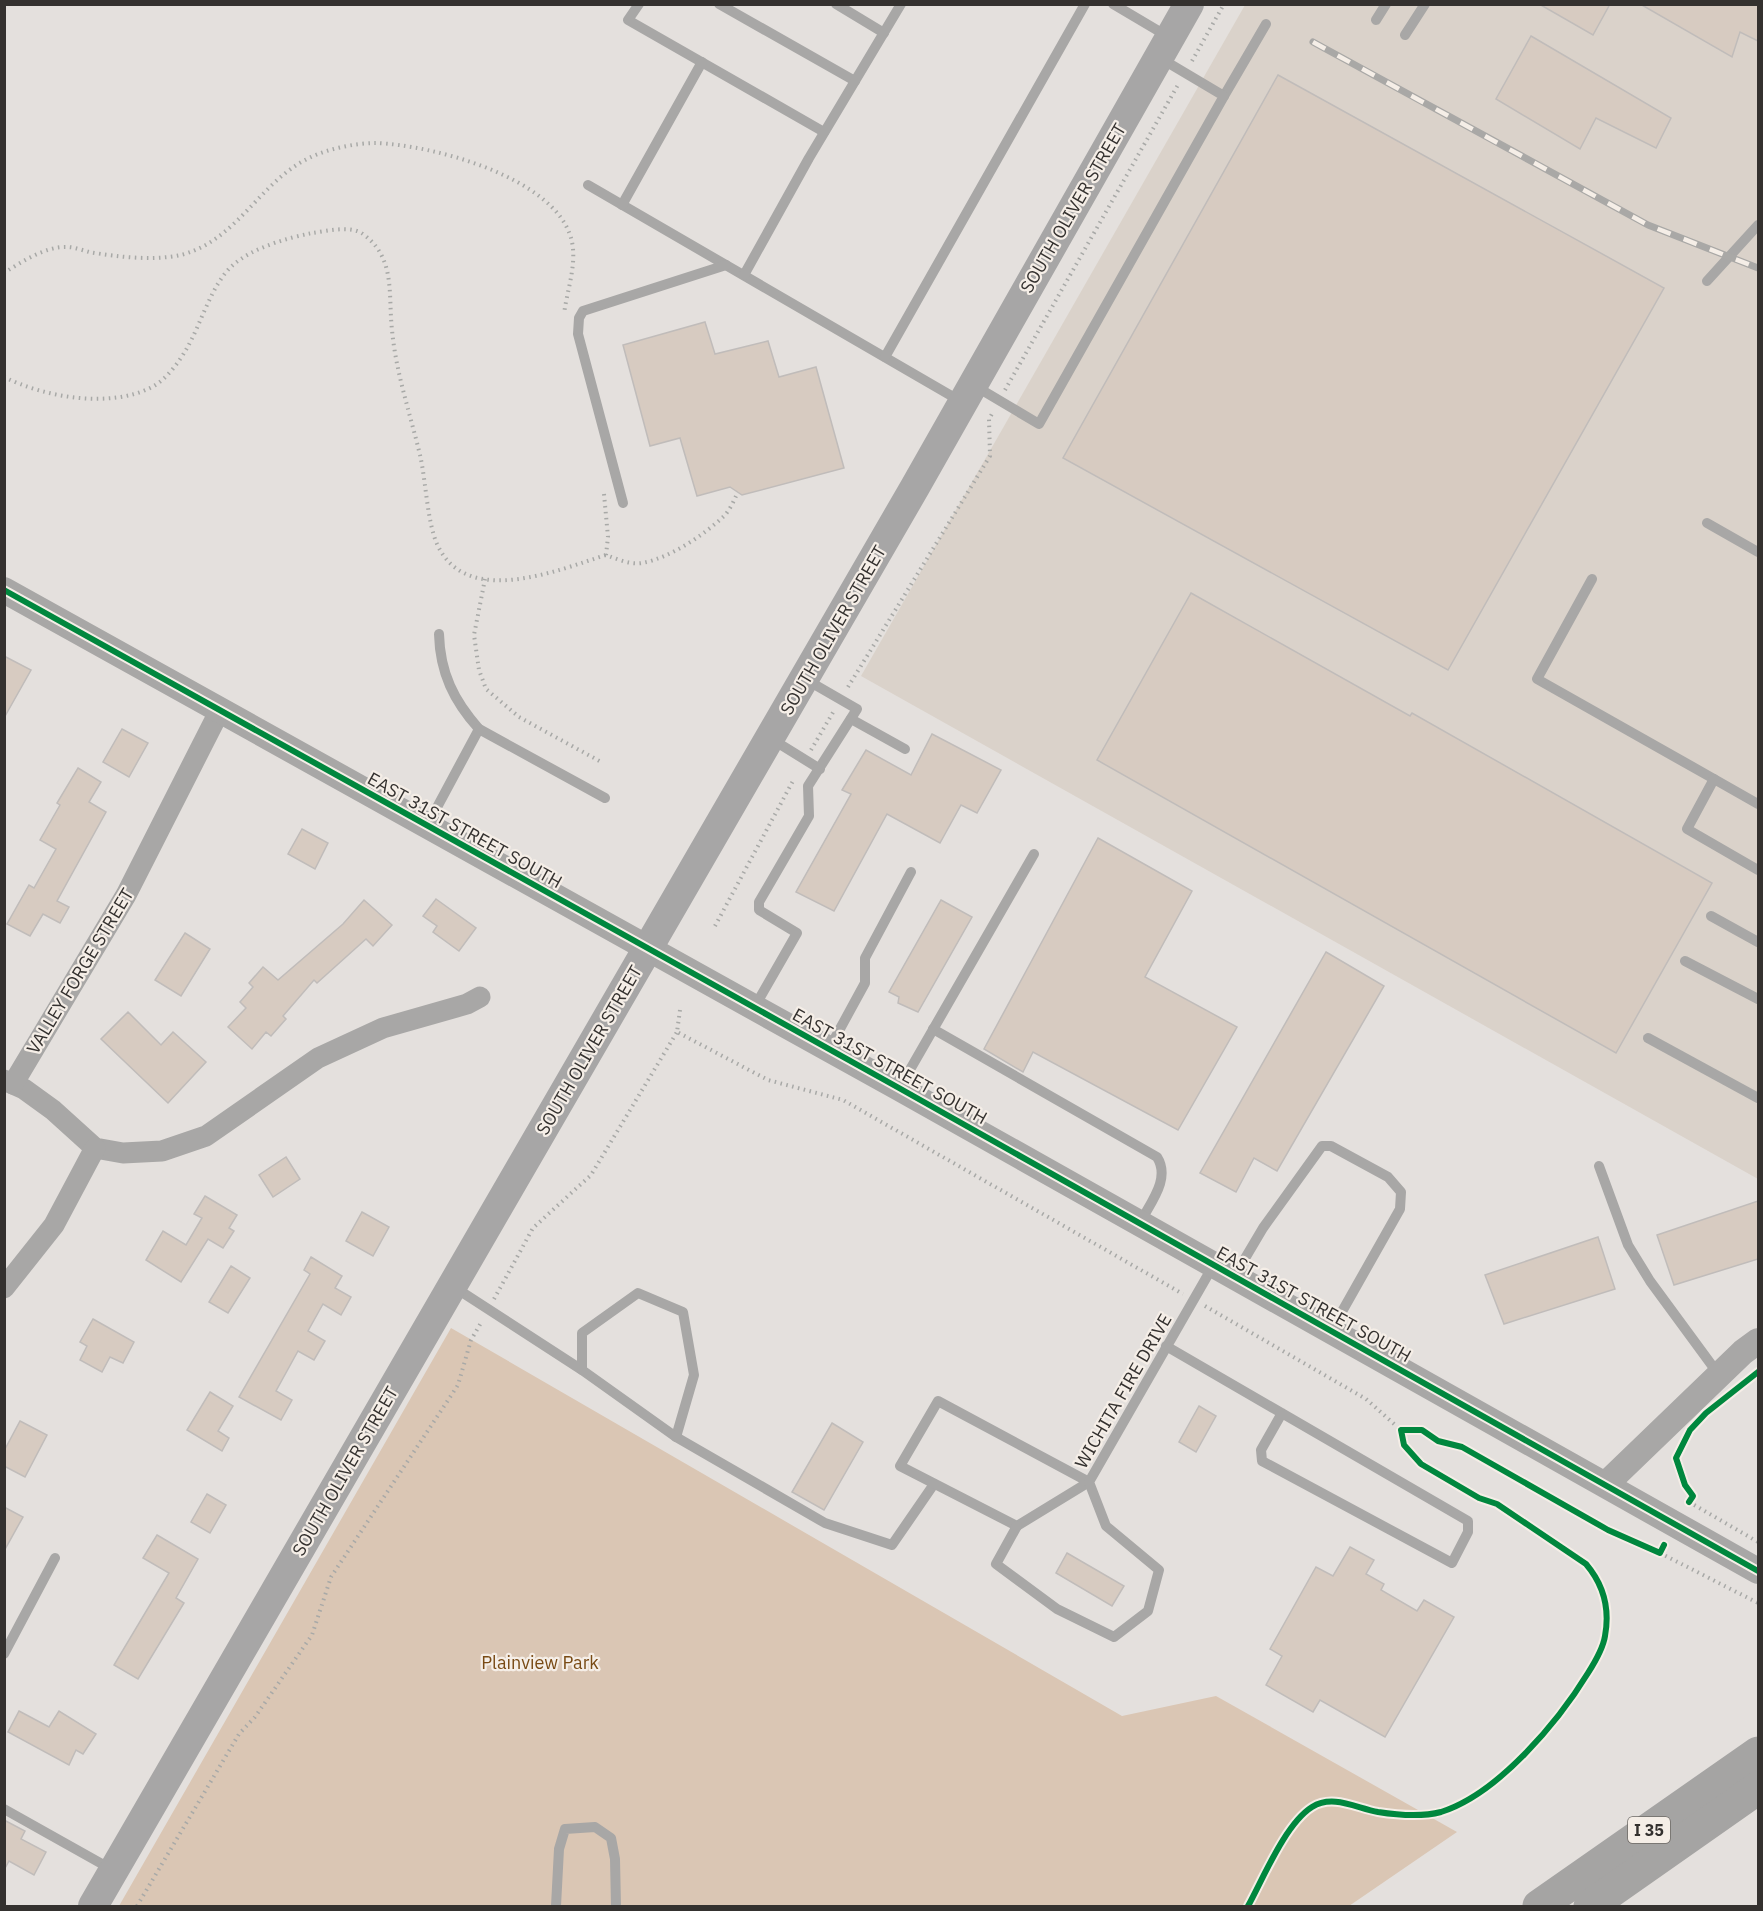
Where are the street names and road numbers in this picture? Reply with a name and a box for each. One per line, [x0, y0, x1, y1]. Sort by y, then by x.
street label: SOUTH OLIVER STREET [1015, 119, 1131, 297]
street label: SOUTH OLIVER STREET [775, 541, 891, 719]
street label: EAST 31ST STREET SOUTH [364, 767, 566, 893]
street label: VALLEY FORGE STREET [21, 884, 139, 1058]
street label: SOUTH OLIVER STREET [531, 961, 647, 1139]
street label: EAST 31ST STREET SOUTH [789, 1003, 991, 1129]
street label: EAST 31ST STREET SOUTH [1213, 1241, 1415, 1367]
street label: WICHITA FIRE DRIVE [1069, 1310, 1177, 1472]
street label: SOUTH OLIVER STREET [287, 1382, 403, 1560]
road number: I 35 [1628, 1817, 1670, 1843]

